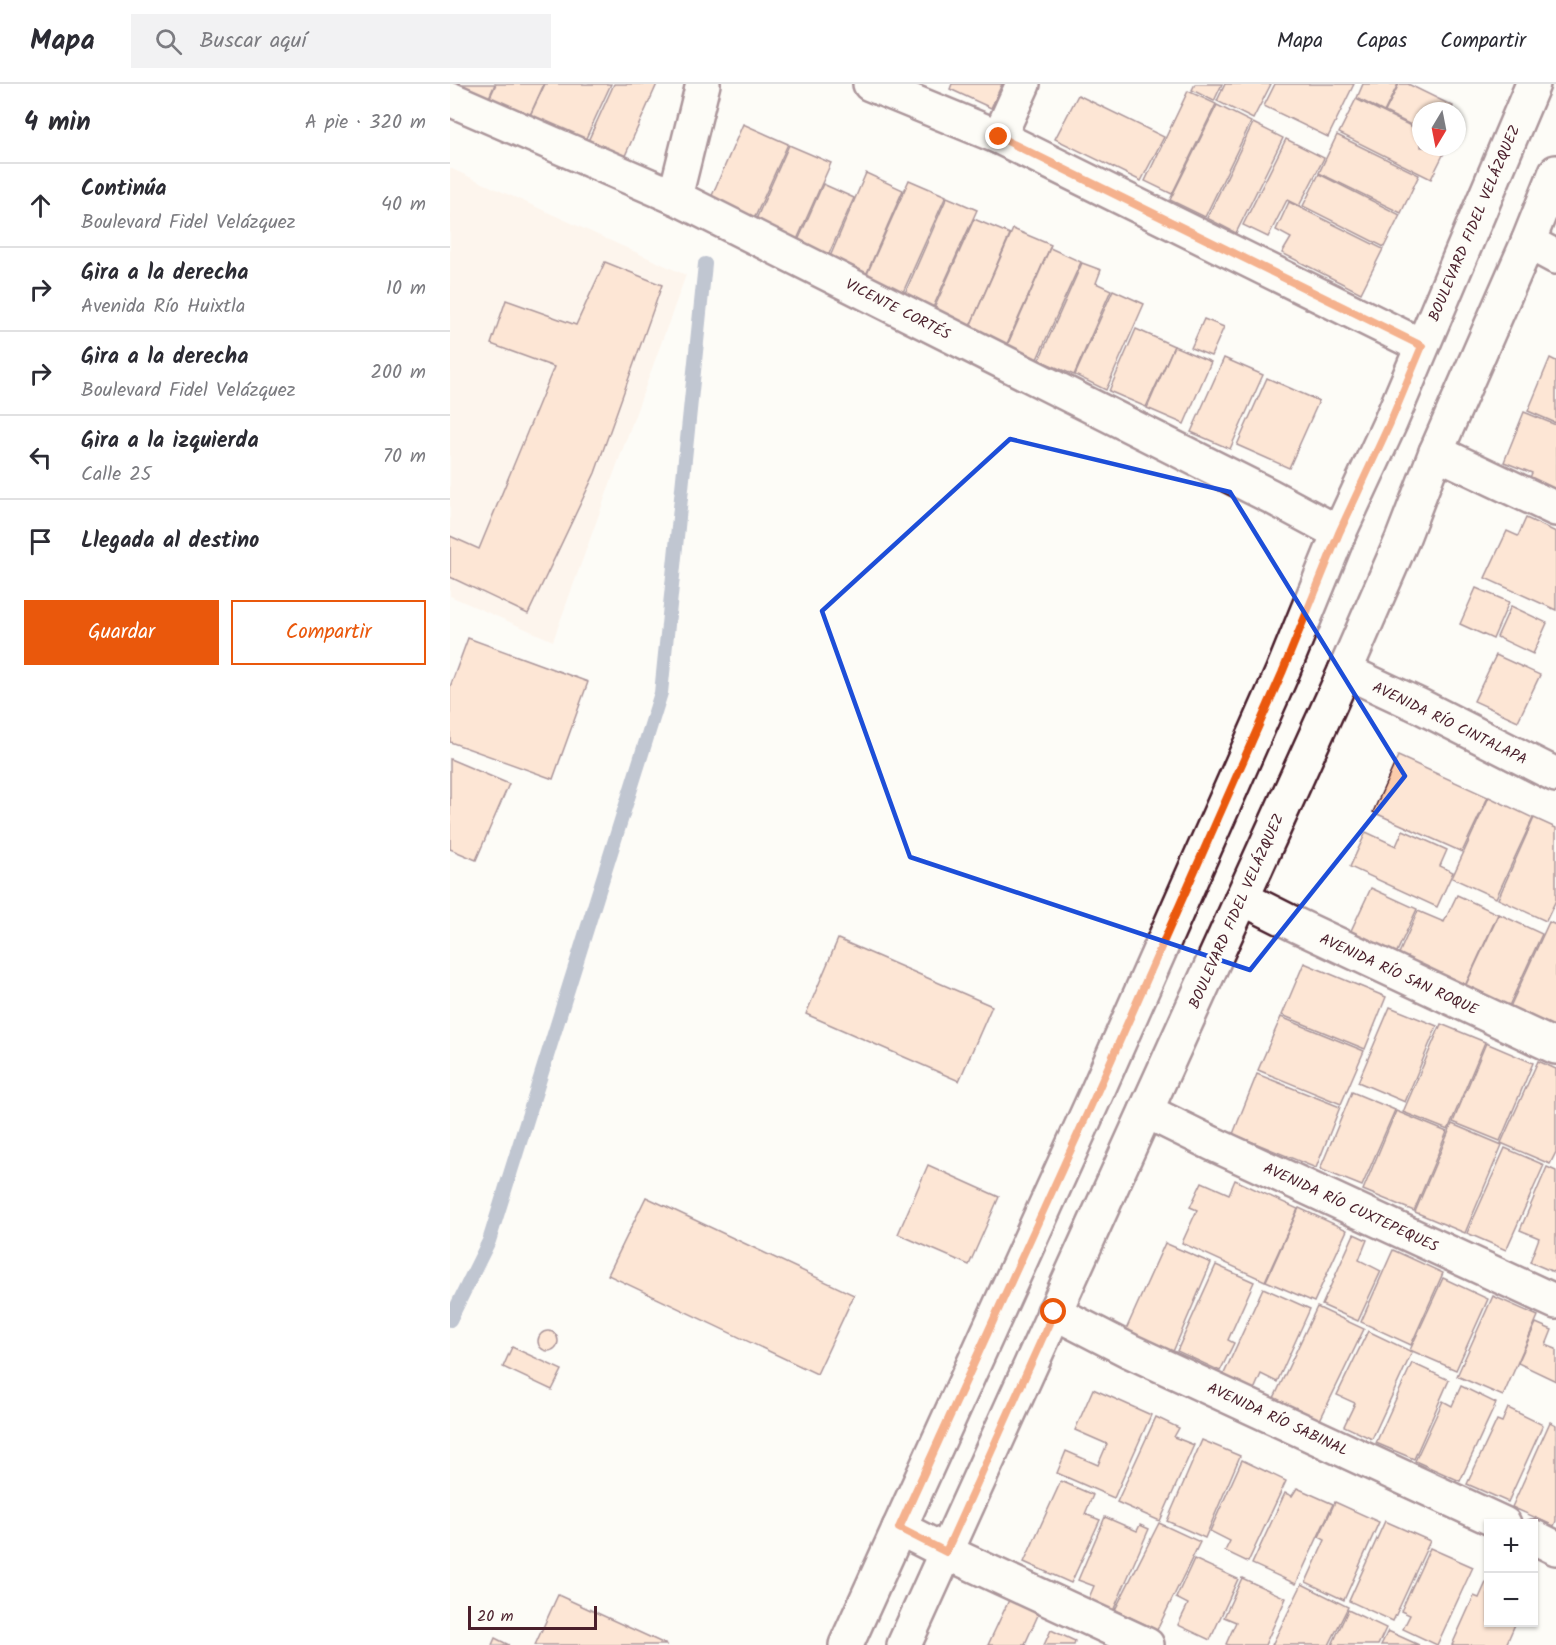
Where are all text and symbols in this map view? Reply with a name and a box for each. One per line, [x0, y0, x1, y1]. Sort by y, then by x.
search box [131, 14, 551, 68]
text: Mapa [30, 19, 95, 64]
text: Buscar aquí [200, 24, 307, 59]
icon: search [152, 25, 185, 58]
text: Mapa [1277, 25, 1323, 58]
text: Capas [1356, 25, 1407, 58]
text: Compartir [1440, 25, 1526, 58]
text: 4 min [24, 102, 91, 144]
north arrow [1412, 102, 1466, 156]
text: A pie · 320 m [305, 107, 426, 139]
street label: BOULEVARD FIDEL VELÁZQUEZ [1423, 121, 1527, 325]
route end [985, 123, 1011, 149]
text: Continúa [81, 172, 166, 207]
icon: ahead [24, 189, 57, 222]
text: 40 m [381, 189, 426, 221]
text: Boulevard Fidel Velázquez [81, 207, 296, 239]
text: Gira a la derecha [81, 256, 248, 291]
icon: right [24, 273, 57, 306]
text: 10 m [386, 273, 426, 305]
street label: VICENTE CORTÉS [841, 273, 954, 347]
text: Avenida Río Huixtla [81, 291, 245, 323]
text: Gira a la derecha [81, 340, 248, 375]
icon: right [24, 357, 57, 390]
text: 200 m [370, 357, 426, 389]
text: Boulevard Fidel Velázquez [81, 375, 296, 407]
text: Gira a la izquierda [81, 424, 259, 459]
icon: left [24, 441, 57, 474]
text: 70 m [383, 441, 426, 473]
text: Calle 25 [81, 459, 152, 491]
text: Llegada al destino [81, 524, 259, 559]
icon: arrive [24, 525, 57, 558]
button: Guardar [24, 600, 219, 665]
button: Compartir [231, 600, 426, 665]
street label: AVENIDA RÍO CINTALAPA [1368, 676, 1531, 772]
street label: BOULEVARD FIDEL VELÁZQUEZ [1183, 810, 1291, 1013]
street label: AVENIDA RÍO SAN ROQUE [1315, 928, 1483, 1023]
street label: AVENIDA RÍO CUXTEPEQUES [1259, 1157, 1442, 1259]
route start [1040, 1298, 1066, 1324]
street label: AVENIDA RÍO SABINAL [1203, 1377, 1352, 1463]
map controls [1484, 1519, 1538, 1627]
button: + [1484, 1519, 1538, 1573]
button: − [1484, 1573, 1538, 1627]
scale bar [468, 1603, 597, 1630]
text: 20 m [477, 1604, 513, 1629]

